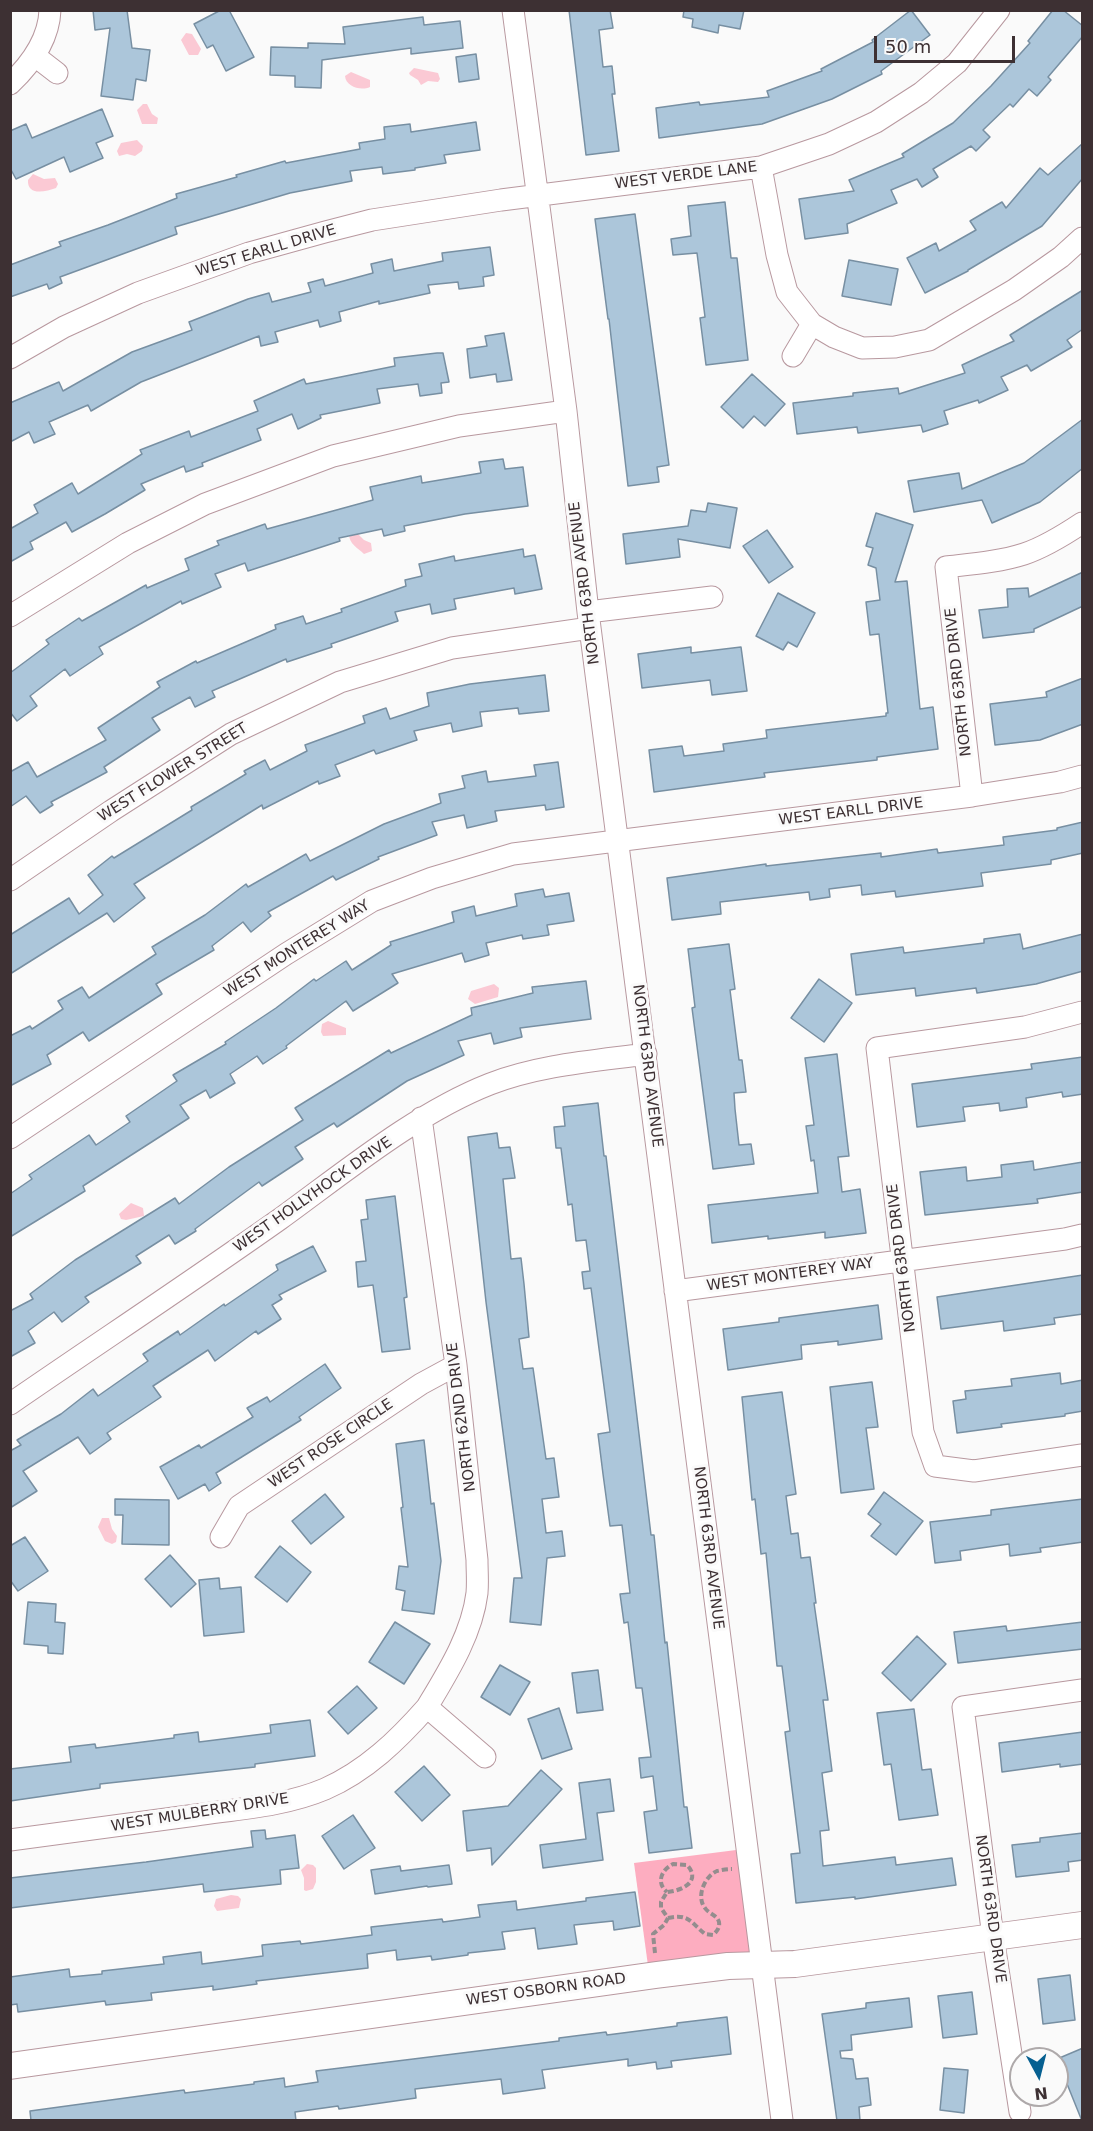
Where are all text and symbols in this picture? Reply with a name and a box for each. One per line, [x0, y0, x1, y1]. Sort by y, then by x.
scale bar [877, 24, 1018, 62]
text: 50 m [885, 36, 931, 57]
street label: WEST VERDE LANE [614, 158, 758, 194]
street label: WEST EARLL DRIVE [194, 221, 338, 281]
street label: NORTH 63RD AVENUE [566, 500, 604, 666]
street label: NORTH 63RD DRIVE [942, 607, 976, 757]
street label: WEST FLOWER STREET [95, 720, 251, 826]
street label: WEST EARLL DRIVE [778, 794, 924, 830]
street label: WEST MONTEREY WAY [221, 897, 373, 1001]
street label: NORTH 63RD AVENUE [628, 983, 666, 1149]
street label: WEST HOLLYHOCK DRIVE [230, 1133, 396, 1257]
street label: NORTH 63RD DRIVE [884, 1183, 920, 1333]
street label: WEST MONTEREY WAY [705, 1254, 875, 1296]
street label: NORTH 62ND DRIVE [444, 1341, 480, 1493]
street label: WEST ROSE CIRCLE [265, 1396, 397, 1492]
street label: NORTH 63RD AVENUE [689, 1465, 727, 1631]
street label: WEST MULBERRY DRIVE [110, 1790, 290, 1836]
street label: NORTH 63RD DRIVE [971, 1834, 1009, 1984]
street label: WEST OSBORN ROAD [465, 1970, 627, 2010]
north arrow [1009, 2047, 1069, 2107]
text: N [1033, 2083, 1049, 2104]

